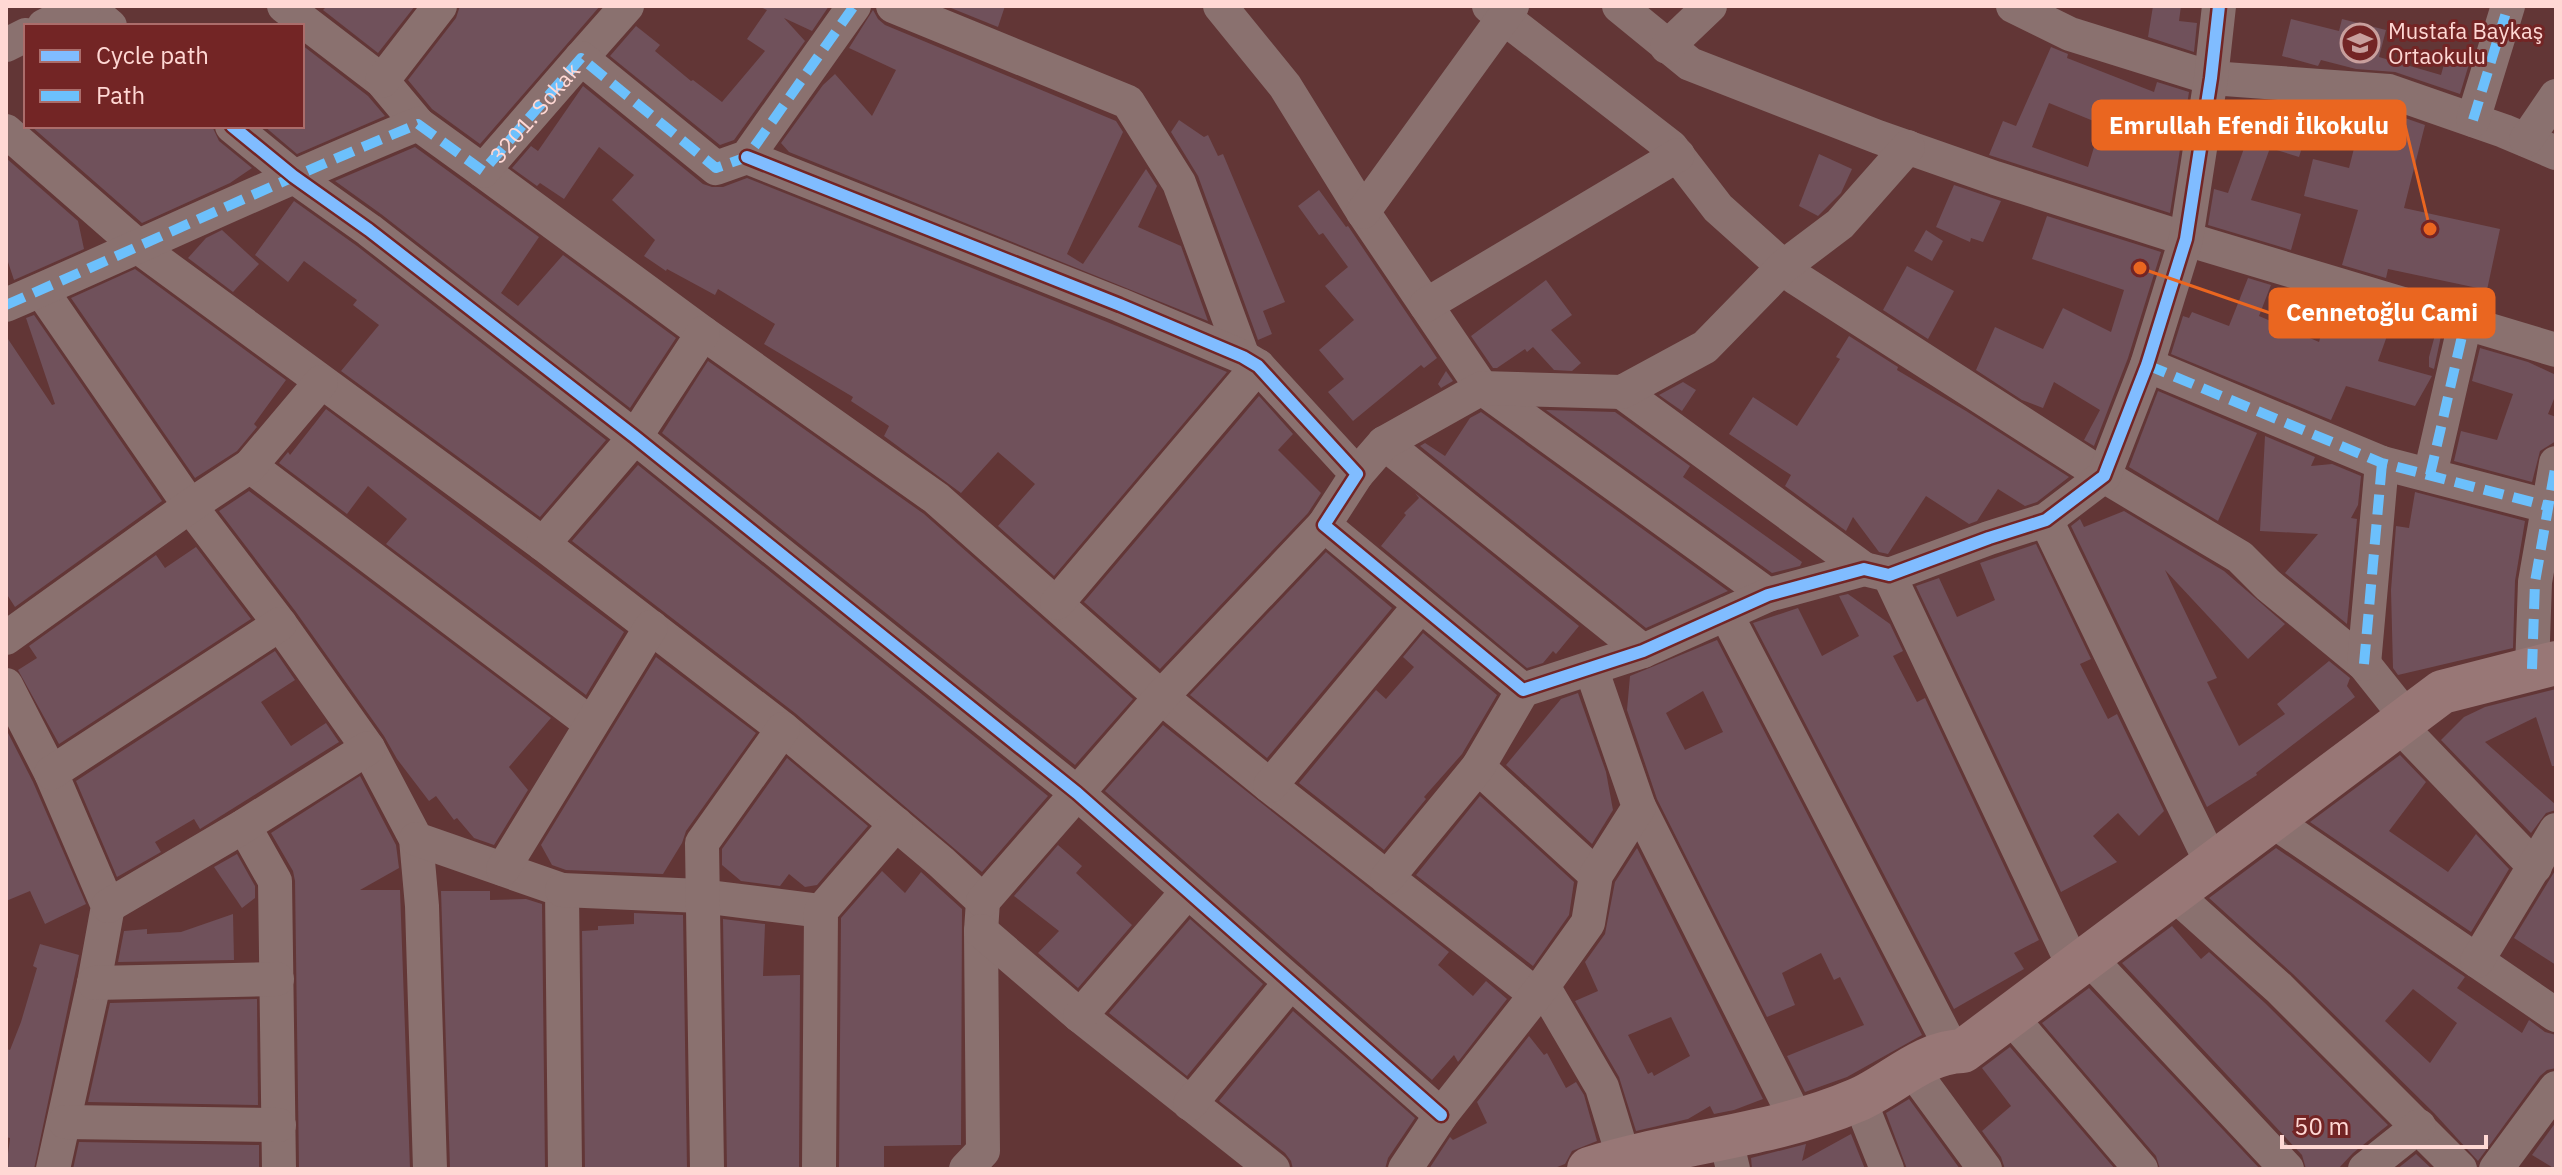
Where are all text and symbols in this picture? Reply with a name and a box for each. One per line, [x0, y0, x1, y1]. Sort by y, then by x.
place label: Mustafa Baykaş Ortaokulu [2388, 16, 2543, 70]
school or university icon: Mustafa Baykaş Ortaokulu [2339, 22, 2381, 64]
legend [24, 24, 304, 128]
text: Cycle path [96, 39, 209, 71]
street label: 3201. Sokak [482, 56, 586, 169]
text: Path [96, 79, 145, 111]
callout: Emrullah Efendi İlkokulu [2093, 101, 2405, 149]
text: Emrullah Efendi İlkokulu [2109, 109, 2389, 141]
callout: Cennetoğlu Cami [2270, 289, 2494, 337]
text: Cennetoğlu Cami [2286, 296, 2478, 328]
scale bar [2282, 1099, 2486, 1149]
text: 50 m [2294, 1110, 2349, 1142]

